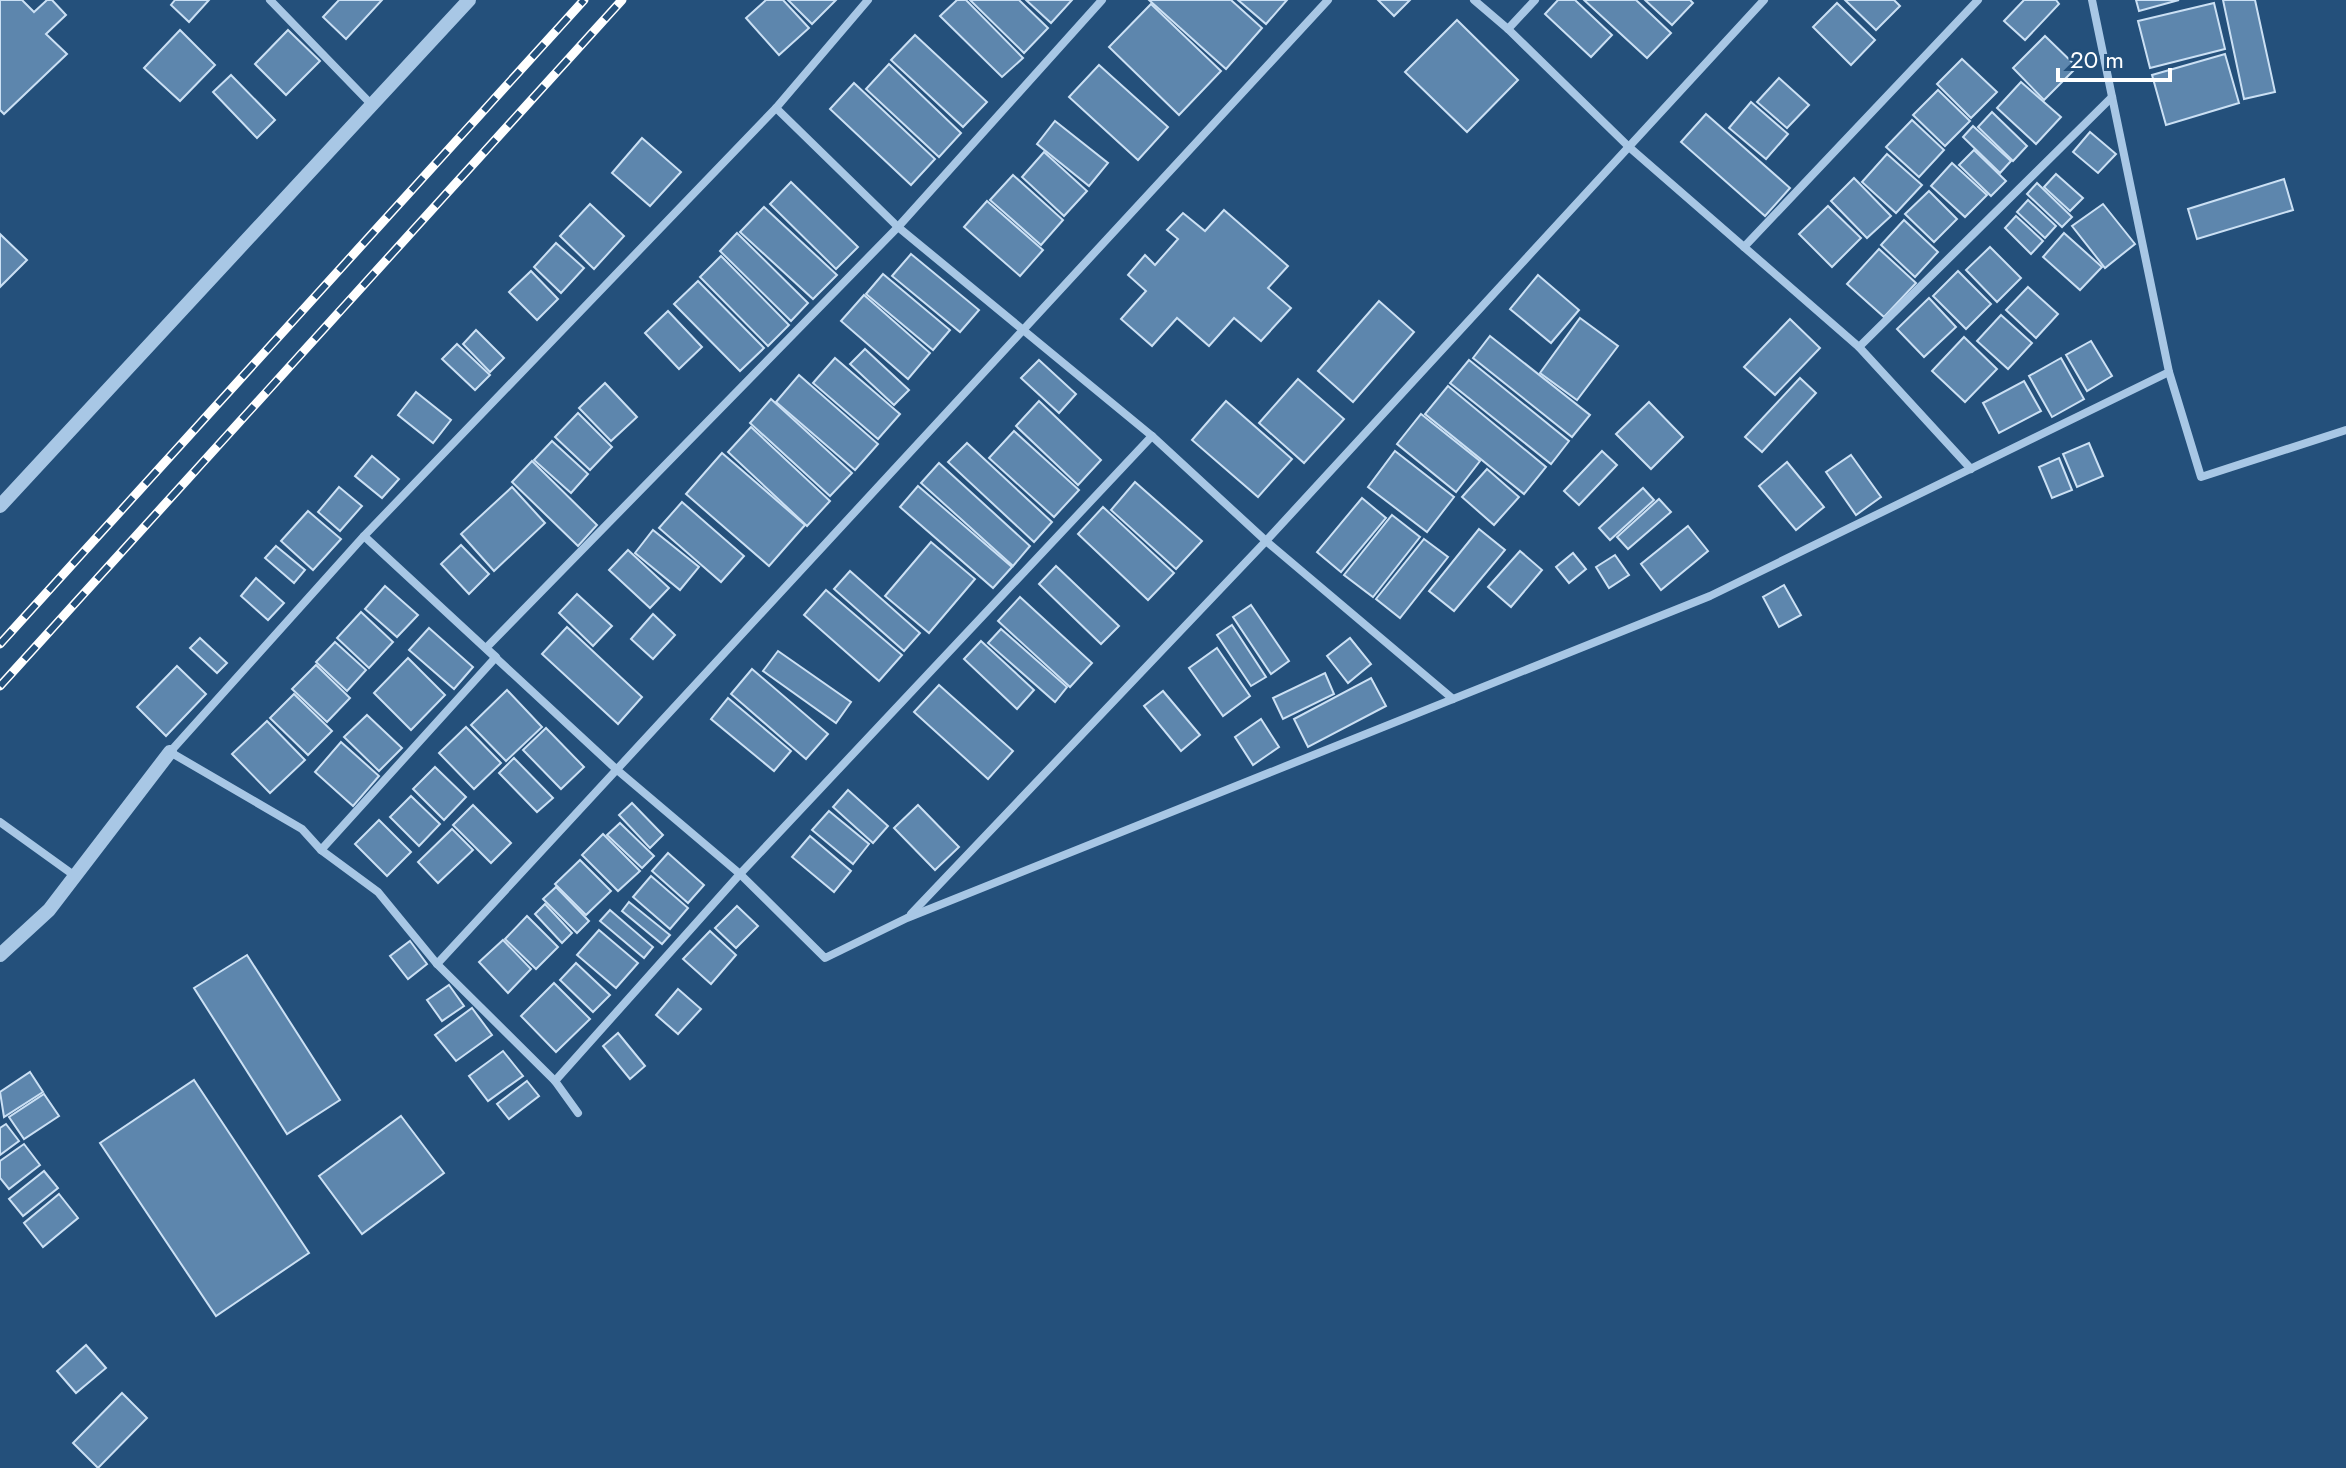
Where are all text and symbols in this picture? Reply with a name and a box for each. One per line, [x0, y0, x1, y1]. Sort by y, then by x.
scale bar [2058, 32, 2170, 82]
text: 20 m [2070, 42, 2124, 77]

